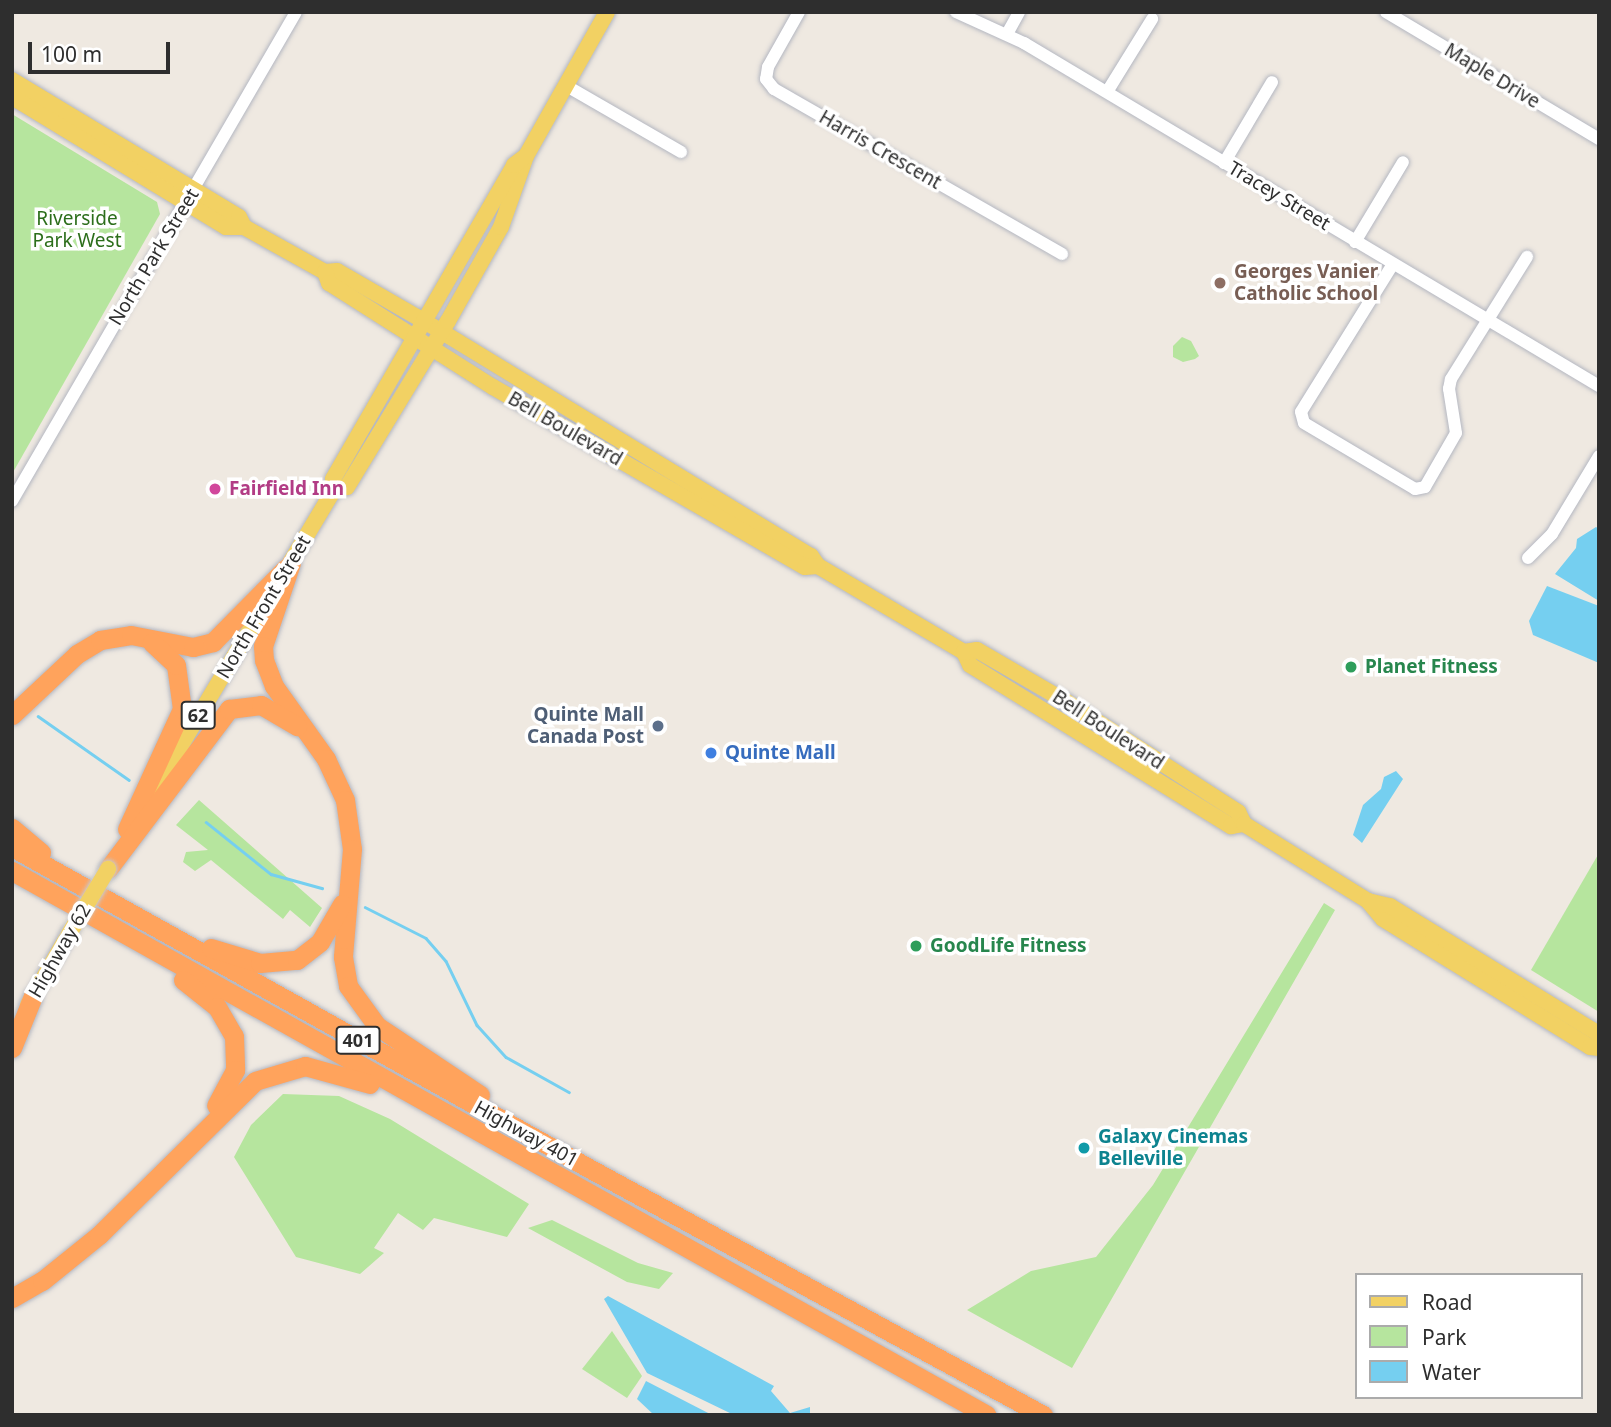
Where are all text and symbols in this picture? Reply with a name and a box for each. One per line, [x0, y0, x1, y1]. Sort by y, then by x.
scale bar [32, 28, 173, 72]
street label: Maple Drive [1440, 39, 1544, 113]
text: 100 m [41, 40, 102, 68]
street label: Harris Crescent [815, 106, 945, 194]
street label: Tracey Street [1224, 157, 1334, 235]
street label: North Park Street [104, 185, 204, 329]
park label: Riverside Park West [32, 208, 122, 252]
place label: Georges Vanier Catholic School [1234, 261, 1378, 305]
marker: Georges Vanier Catholic School [1212, 275, 1228, 291]
street label: Bell Boulevard [504, 387, 626, 471]
place label: Fairfield Inn [229, 478, 344, 500]
marker: Fairfield Inn [207, 481, 223, 497]
street label: North Front Street [212, 531, 316, 683]
place label: Planet Fitness [1365, 656, 1498, 678]
marker: Planet Fitness [1343, 659, 1359, 675]
street label: Bell Boulevard [1048, 686, 1168, 774]
road number: 62 [180, 700, 216, 730]
place label: Quinte Mall Canada Post [527, 704, 644, 748]
marker: Quinte Mall Canada Post [650, 718, 666, 734]
place label: Quinte Mall [725, 742, 836, 764]
marker: Quinte Mall [703, 745, 719, 761]
street label: Highway 62 [24, 900, 96, 1002]
place label: GoodLife Fitness [930, 935, 1087, 957]
marker: GoodLife Fitness [908, 938, 924, 954]
road number: 401 [335, 1026, 381, 1055]
street label: Highway 401 [470, 1096, 582, 1172]
place label: Galaxy Cinemas Belleville [1098, 1126, 1248, 1170]
marker: Galaxy Cinemas Belleville [1076, 1140, 1092, 1156]
legend [1356, 1273, 1583, 1399]
text: Road [1422, 1288, 1472, 1316]
text: Park [1422, 1323, 1466, 1351]
text: Water [1422, 1358, 1481, 1386]

